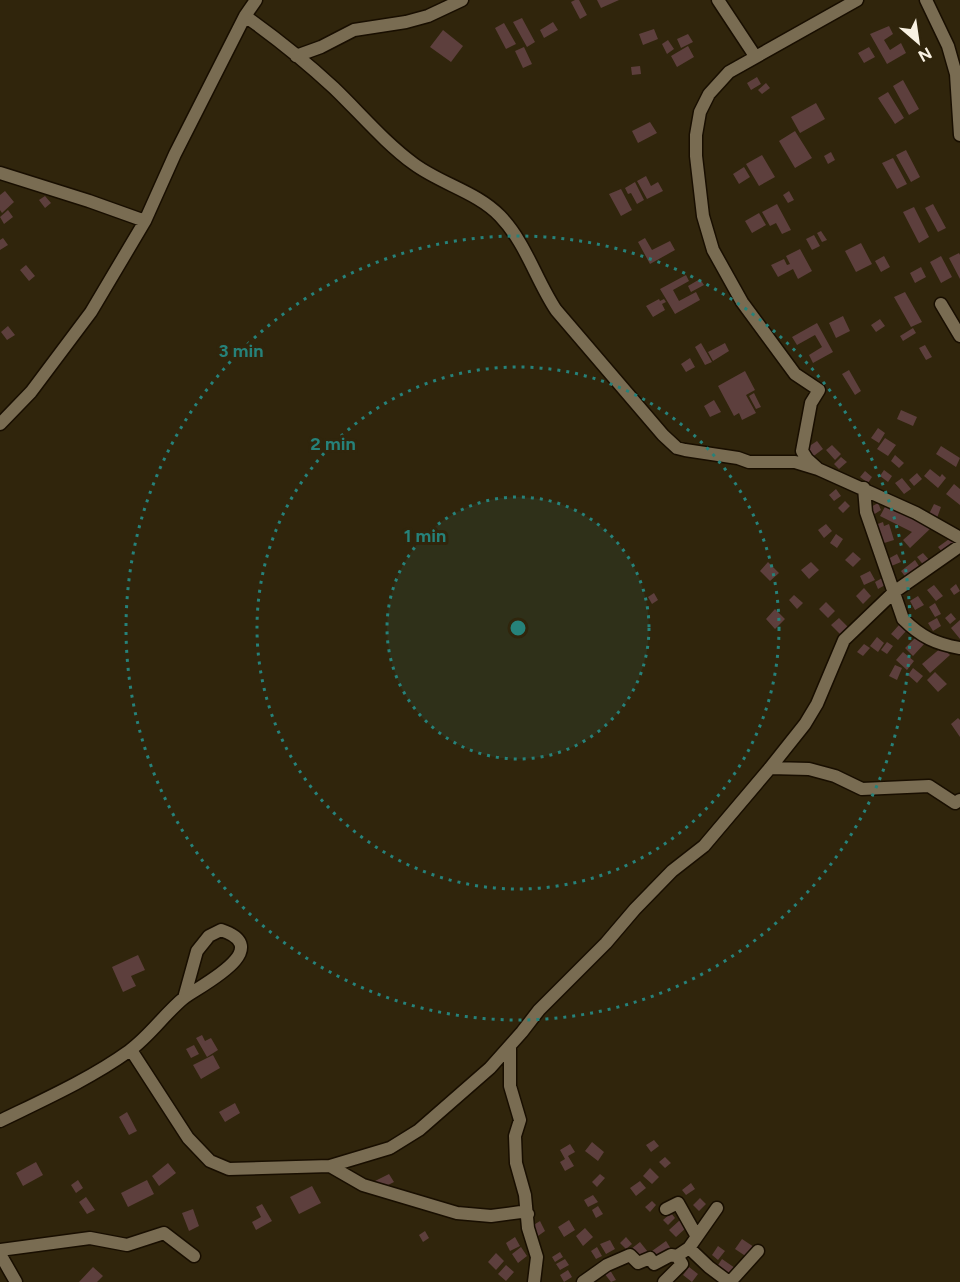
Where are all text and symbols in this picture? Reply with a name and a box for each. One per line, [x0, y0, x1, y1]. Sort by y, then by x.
north arrow [888, 12, 948, 72]
text: N [915, 43, 935, 66]
text: 3 min [219, 340, 263, 362]
text: 2 min [310, 433, 356, 455]
text: 1 min [404, 525, 446, 547]
centre of rings [508, 618, 528, 638]

